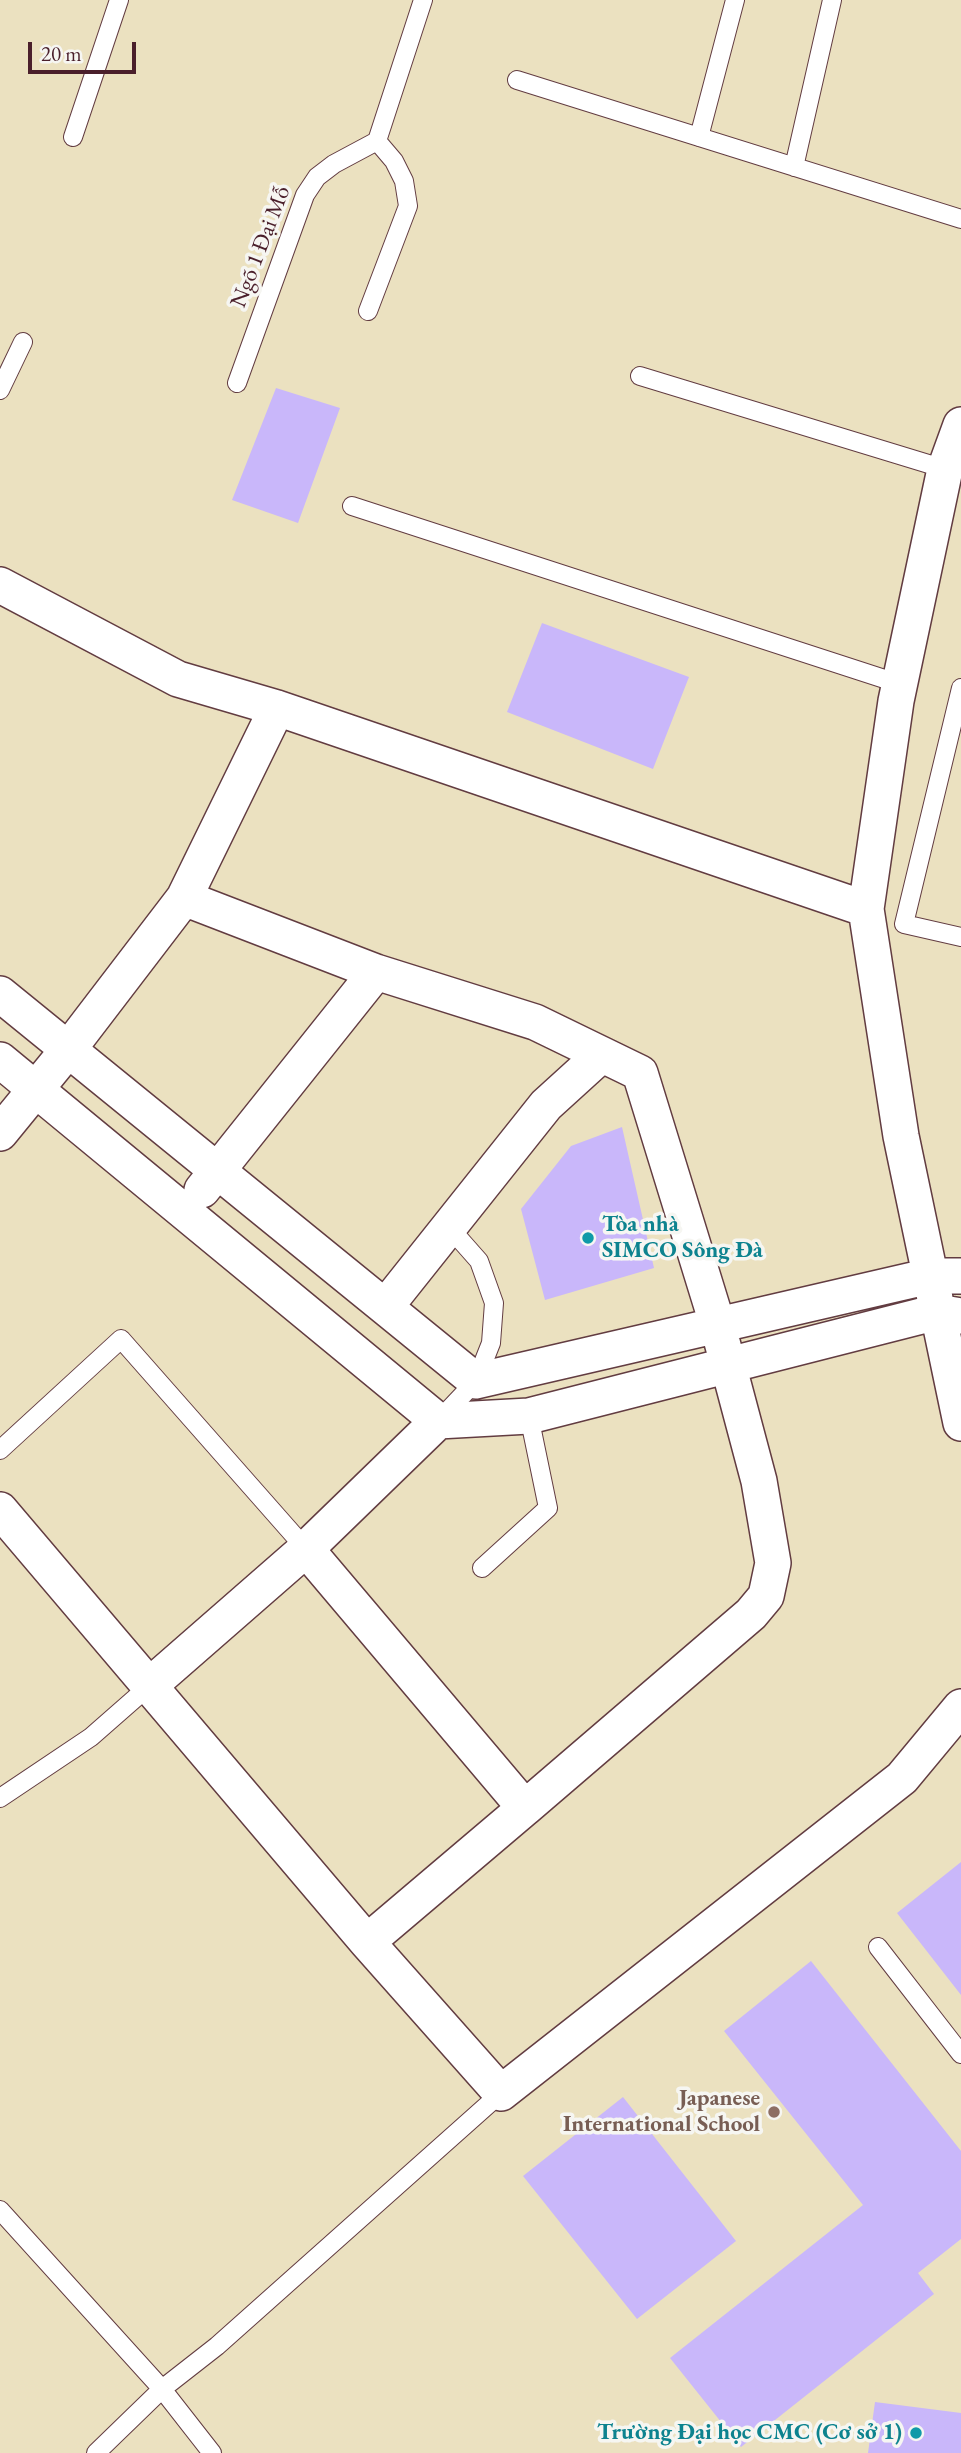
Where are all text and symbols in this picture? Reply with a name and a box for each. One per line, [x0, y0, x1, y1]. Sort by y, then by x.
scale bar [32, 28, 140, 72]
text: 20 m [41, 40, 82, 67]
street label: Ngõ 1 Đại Mỗ [225, 182, 297, 312]
place label: Tòa nhà SIMCO Sông Đà [602, 1211, 763, 1265]
marker: Tòa nhà SIMCO Sông Đà [580, 1230, 596, 1246]
place label: Japanese International School [563, 2085, 760, 2139]
marker: Japanese International School [766, 2104, 782, 2120]
place label: Trường Đại học CMC (Cơ sở 1) [597, 2419, 902, 2447]
marker: Trường Đại học CMC (Cơ sở 1) [908, 2425, 924, 2441]

